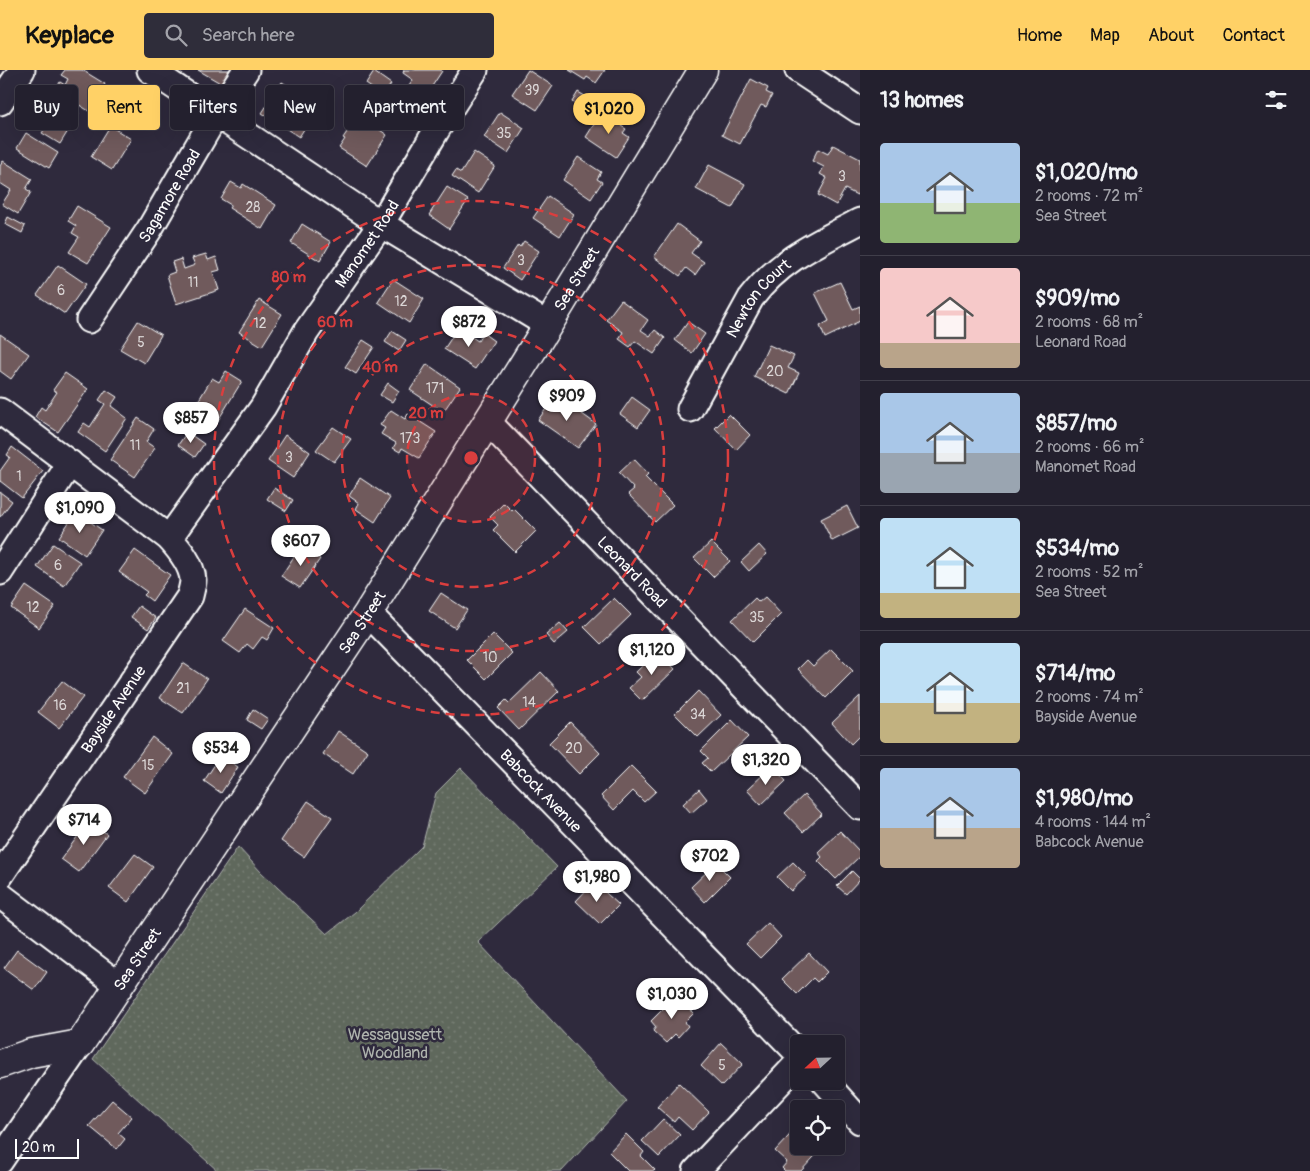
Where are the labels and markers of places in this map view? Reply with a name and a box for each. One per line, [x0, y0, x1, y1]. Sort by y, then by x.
pin: $1,020 [568, 92, 650, 135]
pin: $872 [439, 306, 499, 348]
pin: $909 [537, 380, 597, 422]
pin: $857 [161, 402, 221, 444]
centre of rings [462, 449, 480, 467]
pin: $1,090 [39, 492, 121, 534]
pin: $607 [271, 524, 331, 567]
pin: $1,120 [611, 634, 693, 676]
pin: $534 [191, 732, 251, 774]
pin: $1,320 [725, 744, 807, 786]
pin: $714 [54, 804, 114, 846]
pin: $702 [680, 840, 740, 882]
pin: $1,980 [556, 860, 638, 903]
pin: $1,030 [631, 978, 713, 1020]

